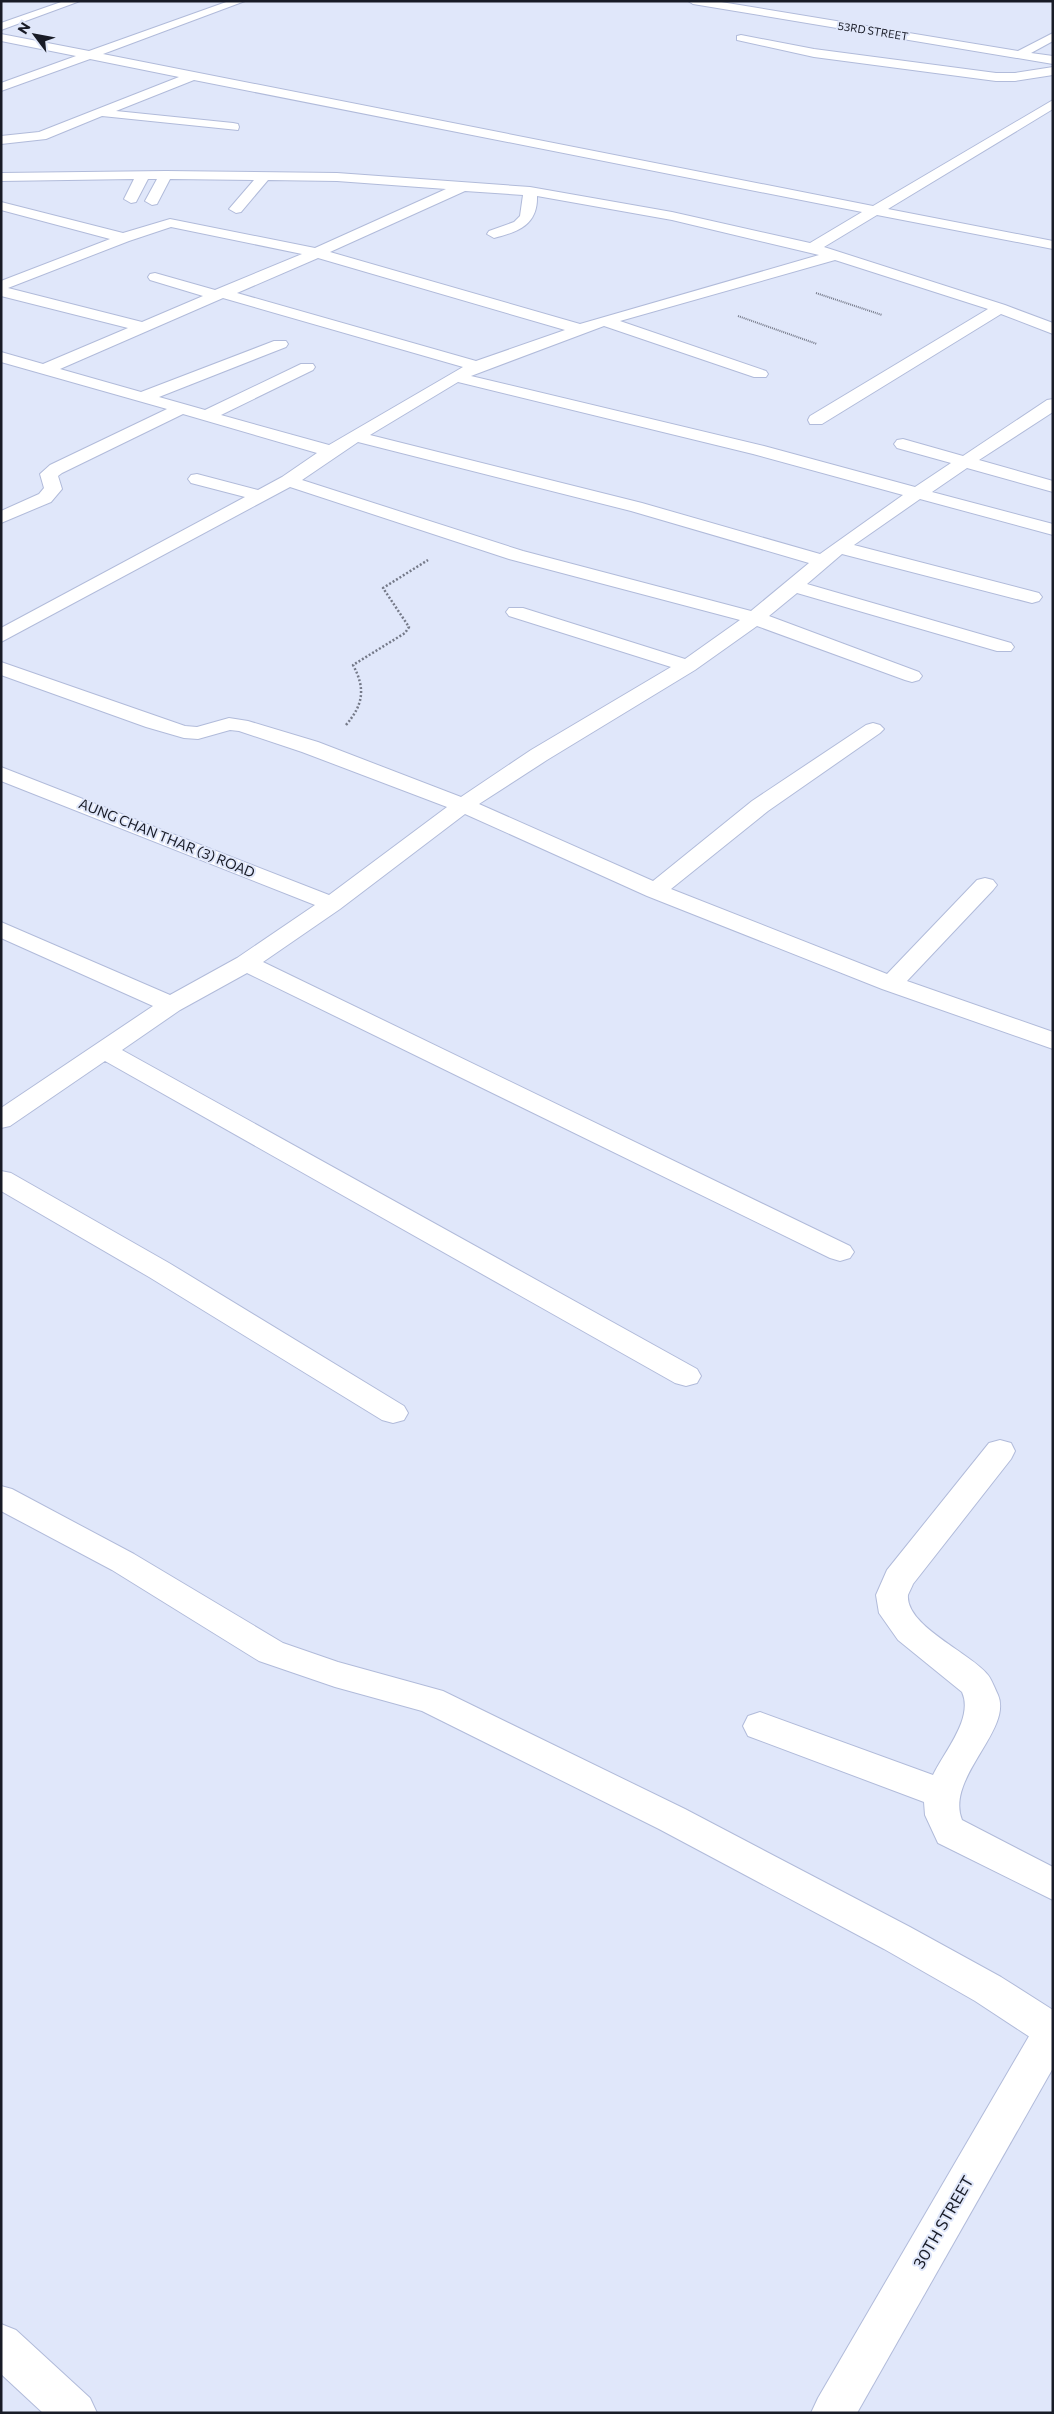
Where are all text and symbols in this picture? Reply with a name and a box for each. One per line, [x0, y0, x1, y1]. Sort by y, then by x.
north arrow [10, 10, 60, 60]
text: N [14, 19, 34, 37]
street label: 53RD STREET [837, 19, 909, 42]
street label: AUNG CHAN THAR (3) ROAD [77, 794, 258, 881]
street label: 30TH STREET [908, 2172, 977, 2271]

